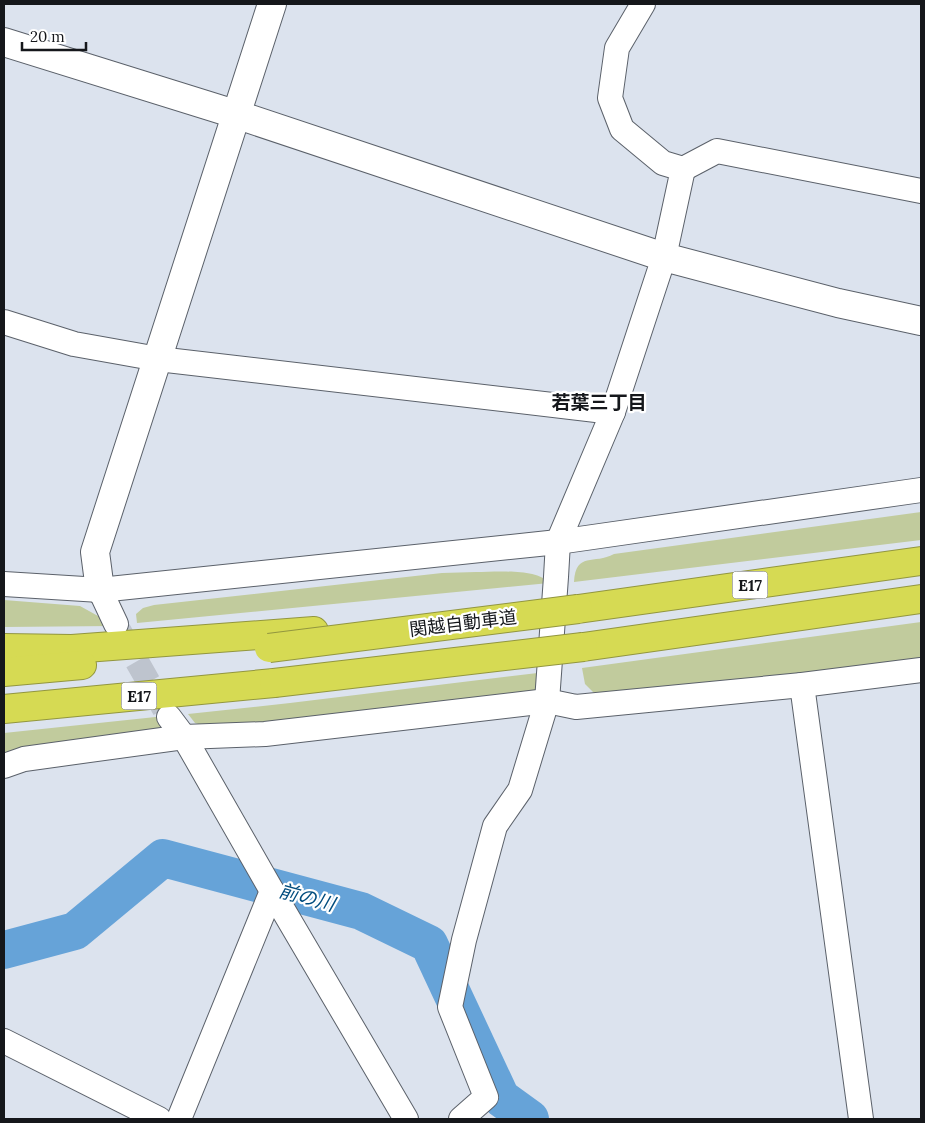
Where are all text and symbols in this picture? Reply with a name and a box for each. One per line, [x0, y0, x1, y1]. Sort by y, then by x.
scale bar [22, 20, 86, 52]
text: 20 m [30, 27, 65, 46]
district label: 若葉三丁目 [551, 390, 647, 414]
road number: E17 [732, 572, 768, 598]
street label: 関越自動車道 [408, 605, 518, 641]
road number: E17 [122, 682, 156, 709]
water label: 前の川 [276, 878, 340, 916]

